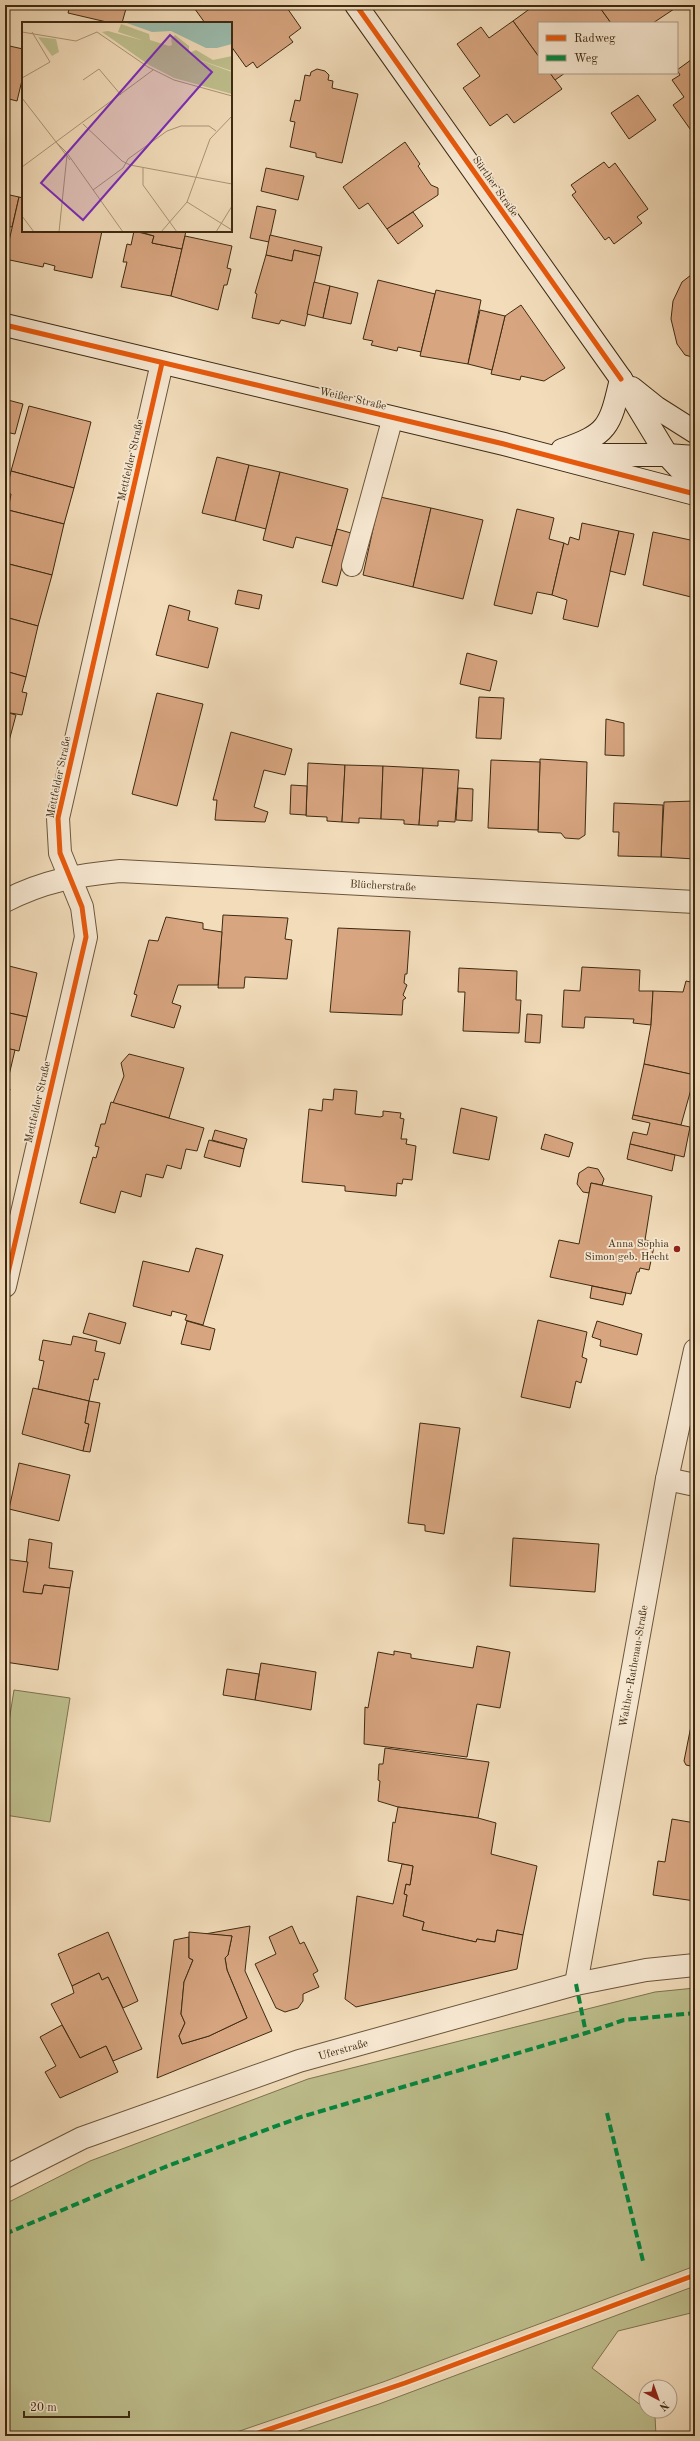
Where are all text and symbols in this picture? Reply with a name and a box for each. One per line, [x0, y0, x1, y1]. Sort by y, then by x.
inset map [22, 22, 232, 232]
legend [538, 22, 678, 74]
text: Radweg [574, 33, 616, 45]
text: Weg [574, 53, 598, 65]
street label: Sürther Straße [470, 155, 520, 219]
street label: Weißer Straße [318, 386, 387, 413]
street label: Mettfelder Straße [117, 418, 146, 502]
street label: Mettfelder Straße [45, 735, 74, 819]
street label: Blücherstraße [350, 879, 416, 894]
street label: Mettfelder Straße [24, 1060, 53, 1144]
place label: Anna Sophia Simon geb. Hecht [585, 1239, 670, 1263]
marker: Anna Sophia Simon geb. Hecht [672, 1244, 682, 1254]
street label: Walther-Rathenau-Straße [618, 1604, 651, 1728]
street label: Uferstraße [317, 2038, 370, 2063]
north arrow [638, 2379, 678, 2419]
scale bar [24, 2393, 129, 2419]
text: N [656, 2399, 670, 2413]
text: 20 m [30, 2402, 57, 2414]

